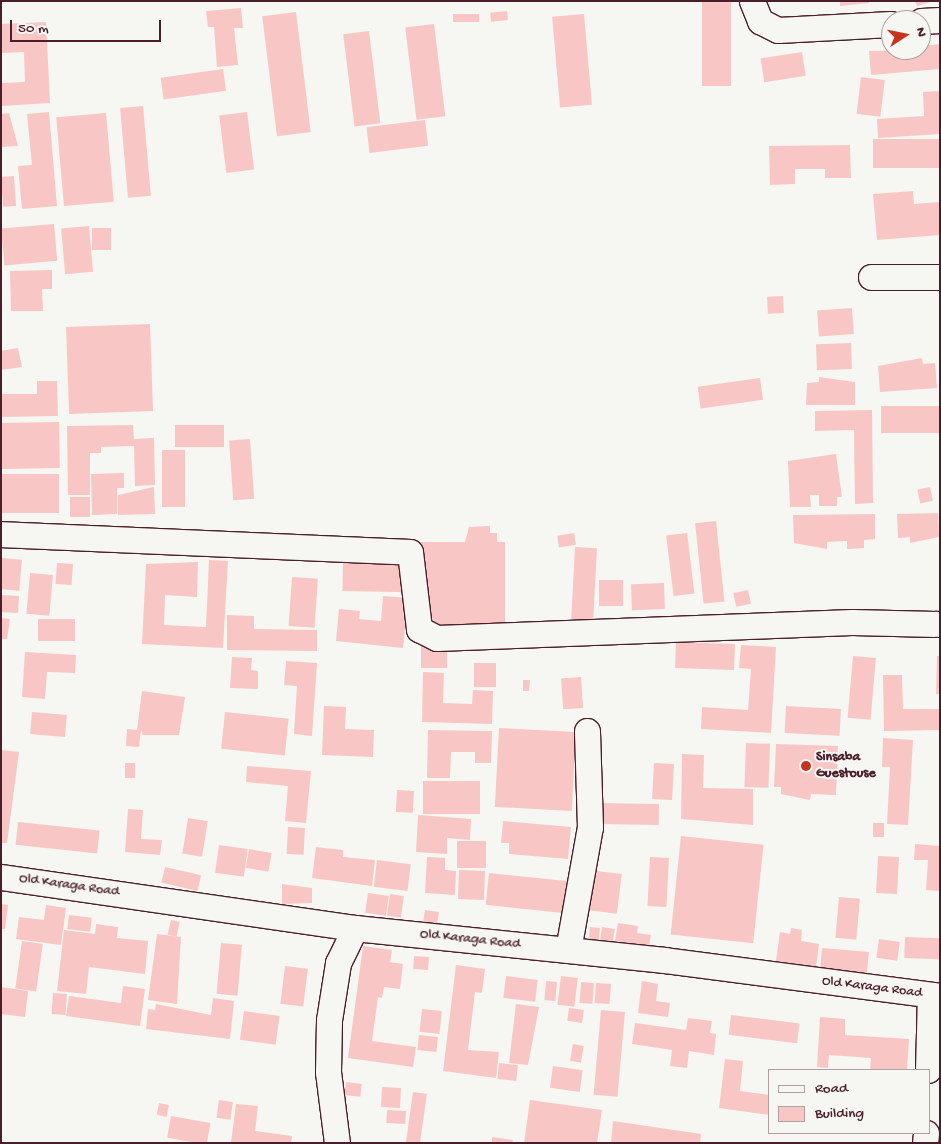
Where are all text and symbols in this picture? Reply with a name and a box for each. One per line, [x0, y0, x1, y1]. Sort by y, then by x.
scale bar [12, 10, 164, 42]
north arrow [881, 10, 931, 60]
text: 50 m [18, 20, 49, 38]
text: N [911, 26, 929, 38]
place label: Sinsaba Guestouse [816, 750, 876, 782]
marker: Sinsaba Guestouse [800, 760, 812, 772]
street label: Old Karaga Road [18, 871, 120, 901]
street label: Old Karaga Road [419, 926, 521, 954]
street label: Old Karaga Road [821, 974, 923, 1002]
legend [768, 1069, 931, 1134]
text: Road [815, 1080, 848, 1098]
text: Building [815, 1105, 864, 1123]

